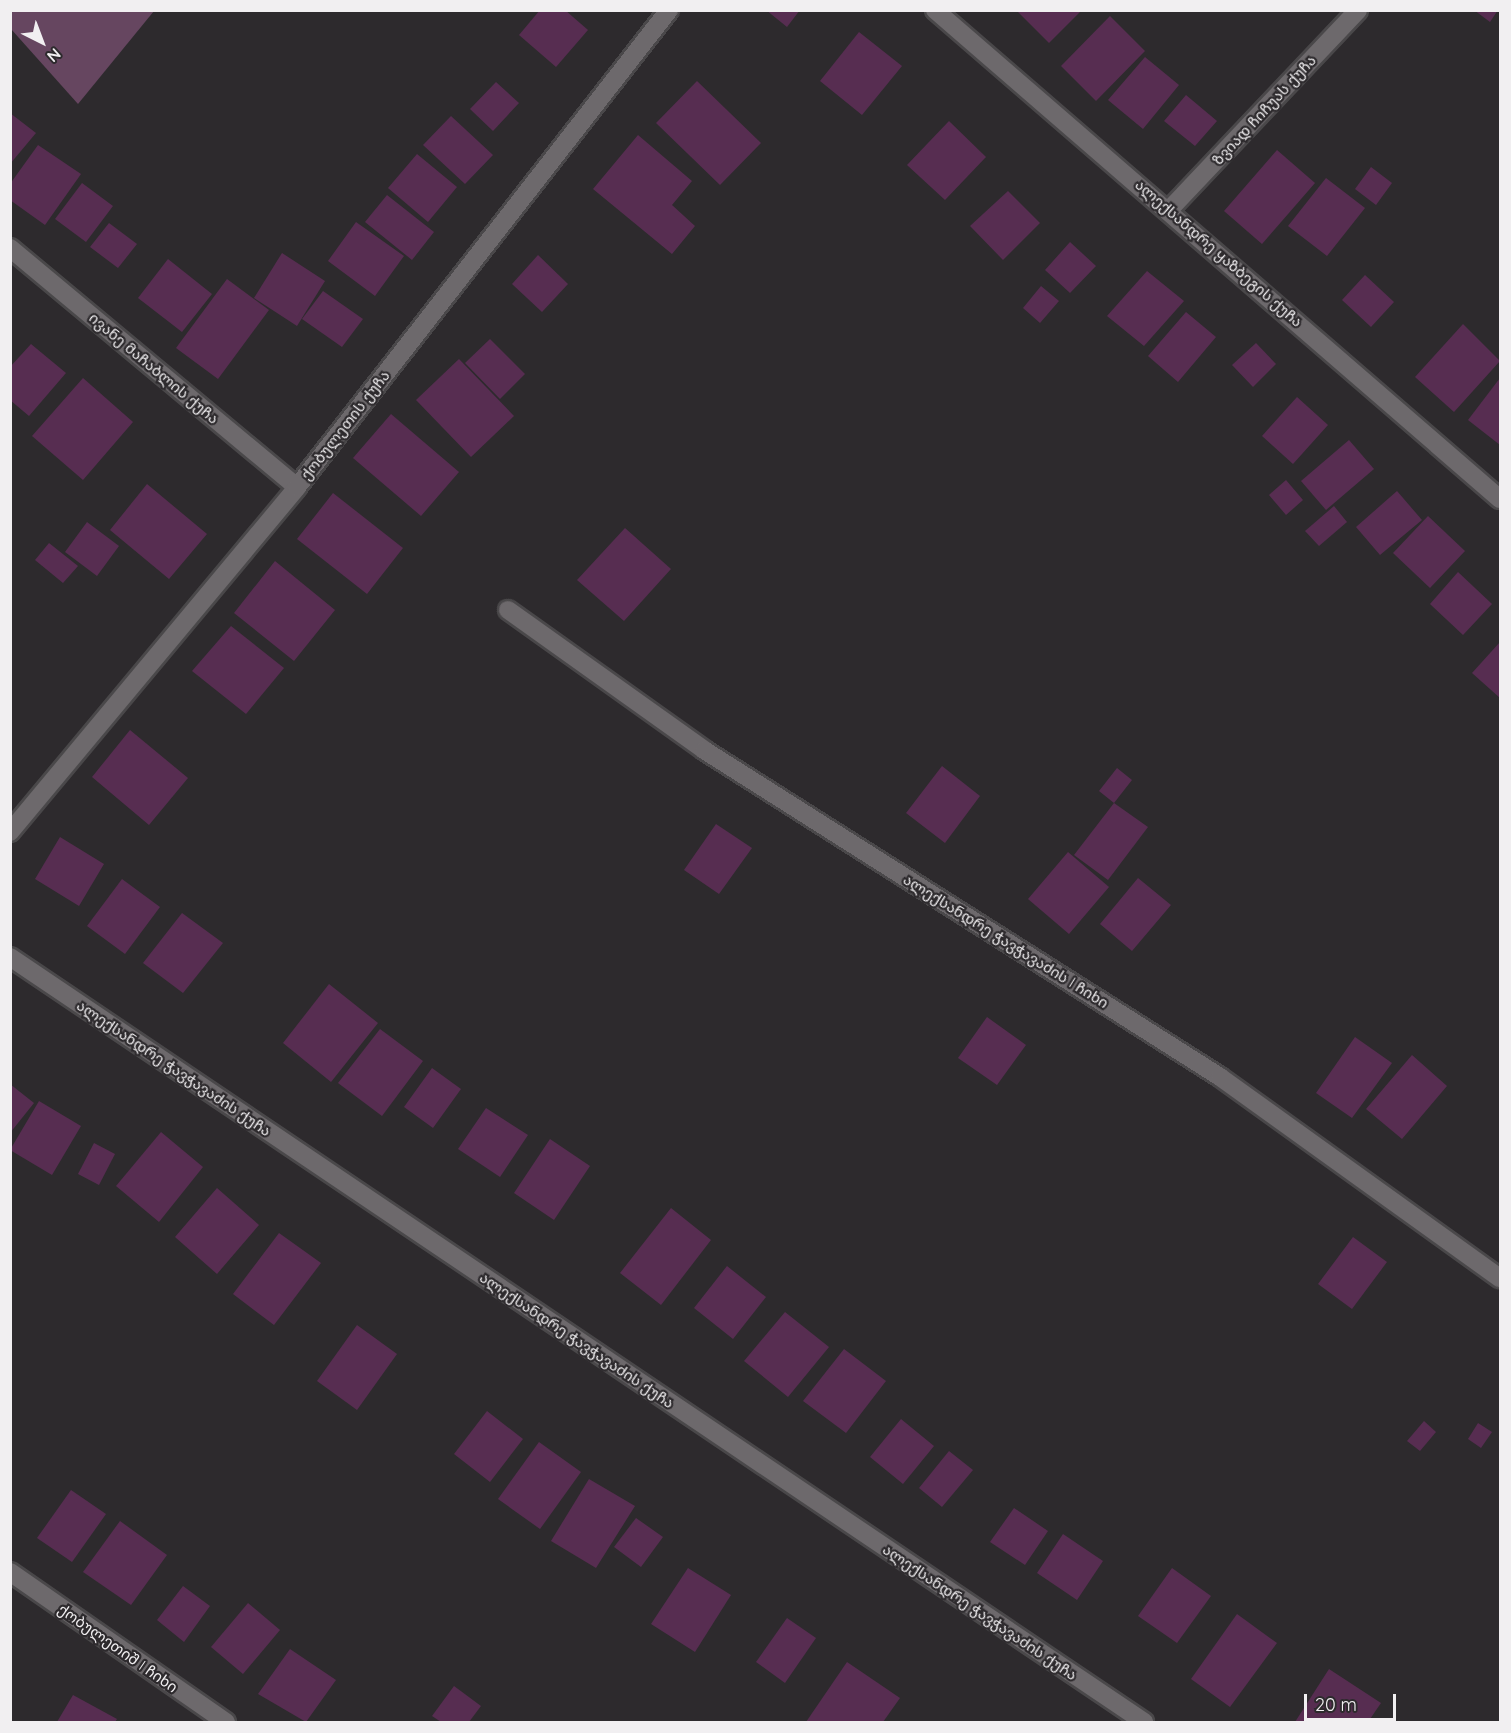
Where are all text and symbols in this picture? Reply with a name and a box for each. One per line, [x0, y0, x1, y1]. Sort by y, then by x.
north arrow [12, 12, 72, 72]
text: N [43, 44, 65, 67]
street label: ზვიად ჩიჩუას ქუჩა [1208, 51, 1320, 169]
street label: ალექსანდრე ყაზბეგის ქუჩა [1132, 175, 1306, 331]
street label: ივანე მაჩაბლის ქუჩა [86, 309, 222, 427]
street label: ქობულეთის ქუჩა [297, 367, 393, 483]
street label: ალექსანდრე ჭავჭავაძის I ჩიხი [900, 870, 1112, 1012]
street label: ალექსანდრე ჭავჭავაძის ქუჩა [73, 996, 275, 1140]
street label: ალექსანდრე ჭავჭავაძის ქუჩა [476, 1268, 678, 1412]
street label: ალექსანდრე ჭავჭავაძის ქუჩა [879, 1540, 1081, 1684]
street label: ქობულეთიშ I ჩიხი [55, 1600, 181, 1696]
scale bar [1307, 1682, 1398, 1720]
text: 20 m [1315, 1693, 1357, 1716]

